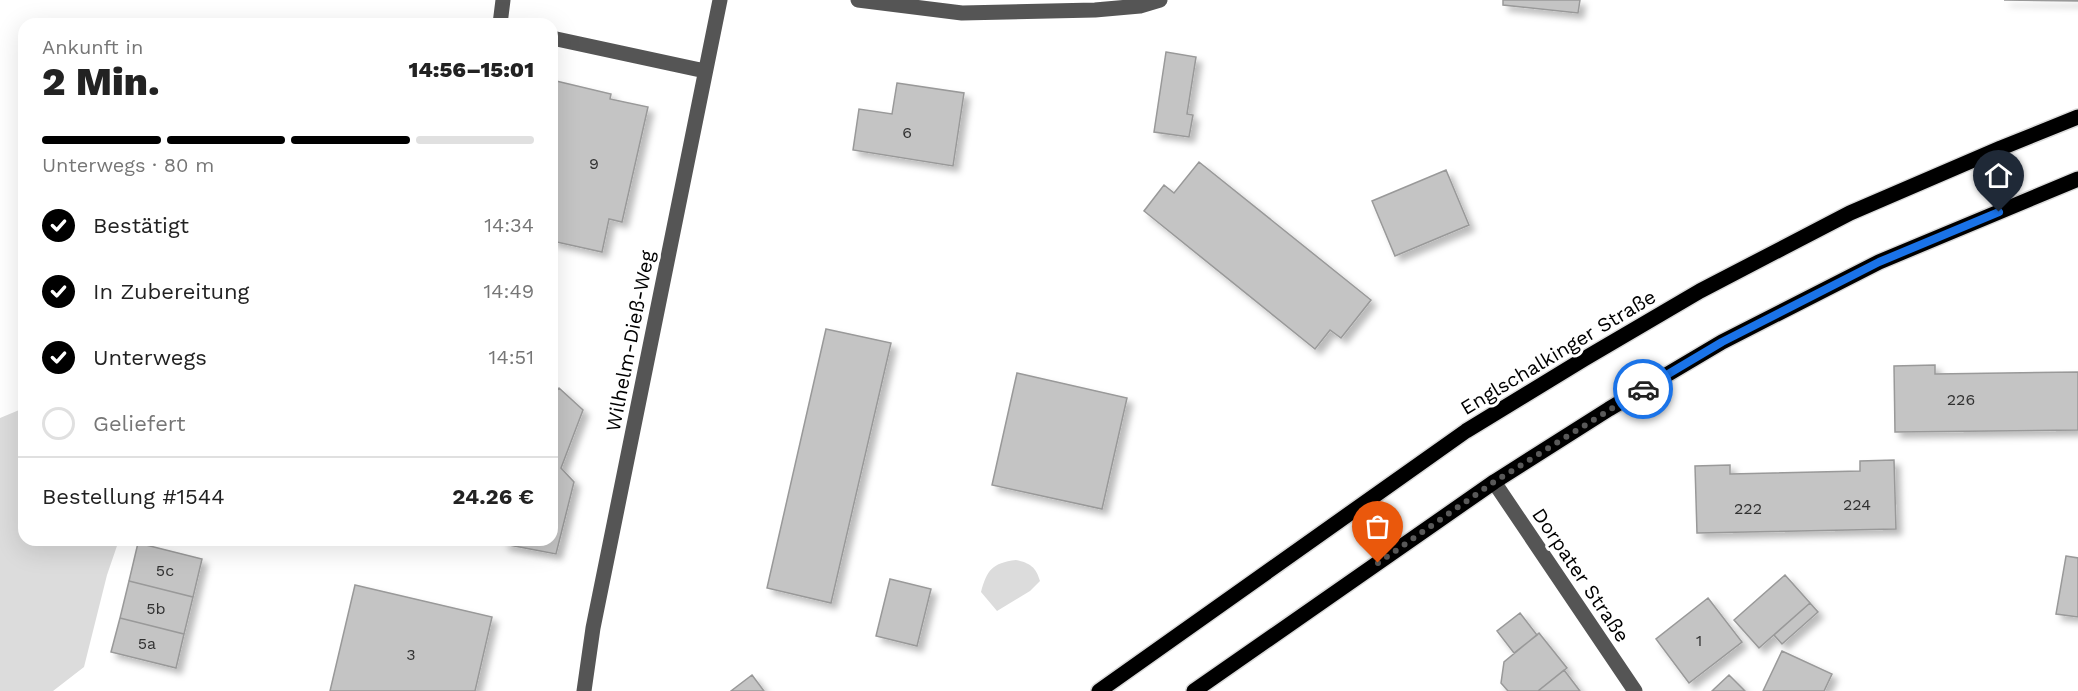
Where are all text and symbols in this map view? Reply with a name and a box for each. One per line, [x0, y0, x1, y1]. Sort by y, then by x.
text: Ankunft in [42, 35, 143, 59]
text: 14:56–15:01 [409, 57, 534, 82]
text: 2 Min. [42, 59, 160, 104]
house number: 6 [902, 123, 912, 142]
pin [1973, 150, 2024, 212]
text: Unterwegs · 80 m [42, 153, 214, 177]
house number: 9 [589, 154, 599, 173]
icon: home [1982, 159, 2015, 192]
icon: check [42, 209, 75, 242]
text: Bestätigt [93, 213, 189, 238]
text: 14:34 [484, 213, 534, 237]
street label: Wilhelm-Dieß-Weg [601, 248, 659, 433]
icon: check [42, 275, 75, 308]
text: In Zubereitung [93, 279, 249, 304]
text: 14:49 [484, 279, 534, 303]
street label: Englschalkinger Straße [1456, 284, 1660, 420]
icon: check [42, 341, 75, 374]
text: Unterwegs [93, 345, 207, 370]
text: 14:51 [489, 345, 534, 369]
courier [1613, 359, 1673, 419]
icon: car [1627, 373, 1660, 406]
house number: 226 [1947, 390, 1975, 409]
text: Geliefert [93, 411, 185, 436]
text: Bestellung #1544 [42, 484, 225, 509]
text: 24.26 € [452, 484, 534, 509]
house number: 224 [1843, 495, 1871, 514]
house number: 222 [1734, 499, 1762, 518]
pin [1352, 501, 1403, 563]
street label: Dorpater Straße [1527, 503, 1635, 647]
icon: bag [1361, 510, 1394, 543]
house number: 5c [156, 561, 174, 580]
house number: 5b [146, 599, 166, 618]
house number: 1 [1696, 631, 1702, 650]
house number: 5a [138, 634, 156, 653]
house number: 3 [406, 645, 416, 664]

